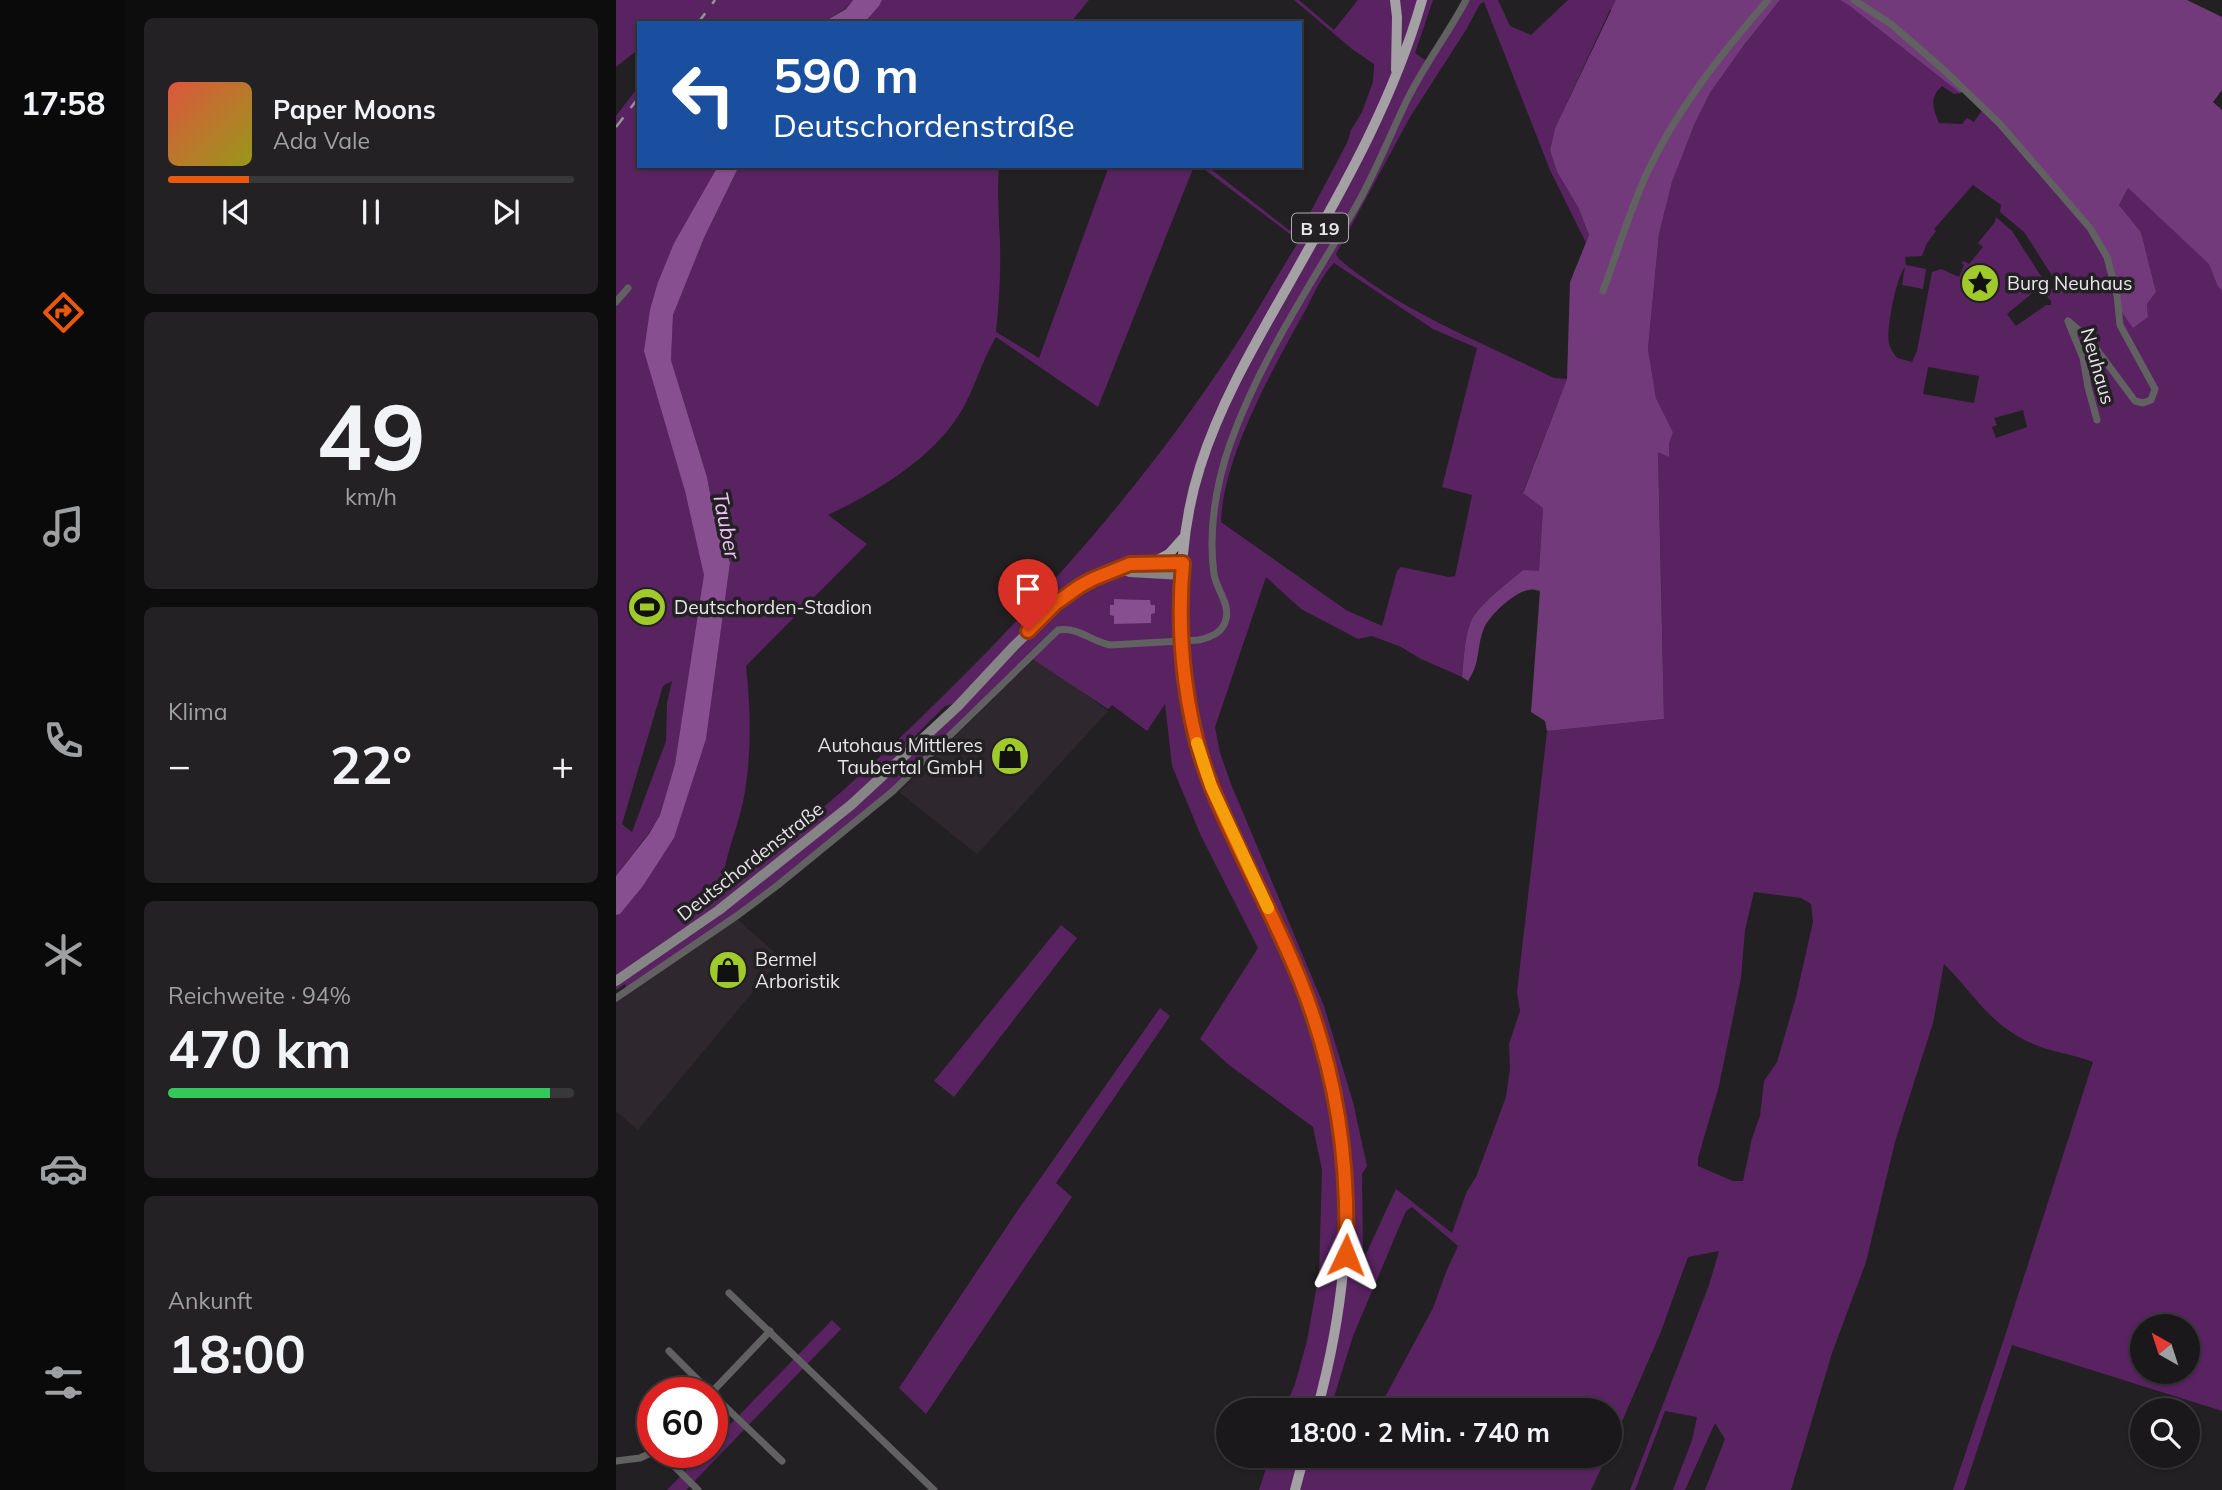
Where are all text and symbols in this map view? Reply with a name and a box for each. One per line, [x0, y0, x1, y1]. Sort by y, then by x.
text: 590 m [773, 44, 919, 105]
icon: left [658, 49, 749, 140]
text: 17:58 [21, 83, 105, 123]
text: Paper Moons [273, 93, 436, 126]
text: Deutschordenstraße [773, 105, 1075, 145]
text: Ada Vale [273, 126, 370, 155]
icon: previous [217, 193, 255, 231]
icon: pause [352, 193, 390, 231]
icon: next [487, 193, 525, 231]
road number: B 19 [1292, 213, 1348, 242]
place icon: Burg Neuhaus [1959, 262, 2001, 304]
place label: Burg Neuhaus [2007, 271, 2133, 295]
icon: directions [39, 288, 88, 337]
street label: Neuhaus [2076, 325, 2120, 407]
text: 49 [316, 379, 426, 493]
text: km/h [345, 482, 397, 511]
water label: Tauber [708, 489, 746, 562]
icon: music [39, 502, 88, 551]
pin [998, 559, 1058, 631]
icon: arrive [1009, 570, 1047, 608]
sports icon: Deutschorden-Stadion [626, 586, 668, 628]
place label: Deutschorden-Stadion [674, 595, 872, 619]
text: Klima [168, 697, 228, 726]
icon: phone [39, 716, 88, 765]
text: 22° [330, 732, 412, 797]
place label: Autohaus Mittleres Taubertal GmbH [818, 733, 983, 779]
shop icon: Autohaus Mittleres Taubertal GmbH [989, 735, 1031, 777]
text: − [168, 741, 191, 789]
text: + [551, 741, 574, 789]
street label: Deutschordenstraße [672, 796, 828, 926]
icon: climate [39, 930, 88, 979]
place label: Bermel Arboristik [755, 947, 840, 993]
shop icon: Bermel Arboristik [707, 949, 749, 991]
text: Reichweite · 94% [168, 981, 351, 1010]
text: 470 km [168, 1016, 351, 1081]
icon: car [39, 1144, 88, 1193]
position arrow [1309, 1218, 1383, 1292]
text: Ankunft [168, 1286, 252, 1315]
north arrow [2130, 1314, 2200, 1384]
map controls [2130, 1314, 2200, 1468]
text: 18:00 [168, 1321, 306, 1386]
icon: filters [39, 1358, 88, 1407]
speed limit sign: 60 [637, 1377, 728, 1468]
button: search [2130, 1398, 2200, 1468]
text: 18:00 · 2 Min. · 740 m [1288, 1416, 1550, 1449]

